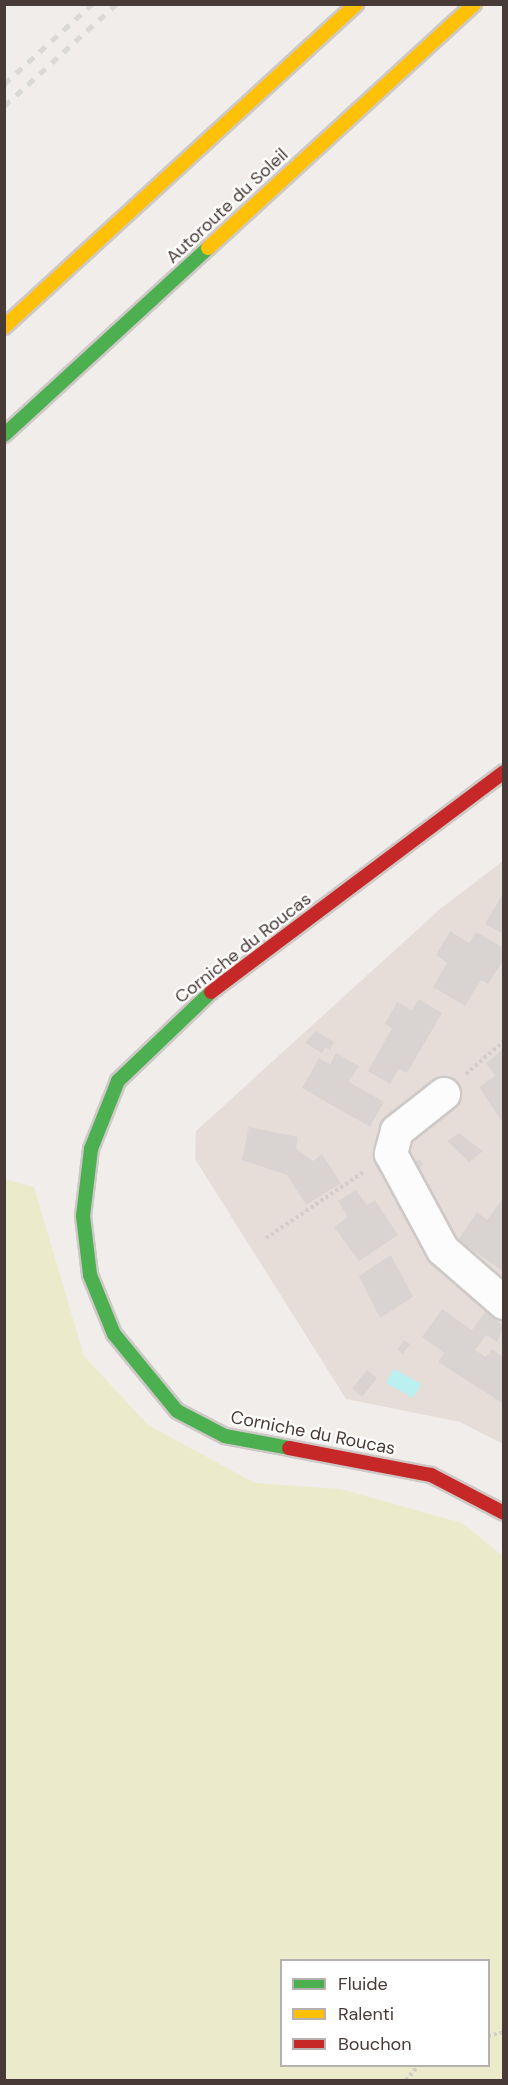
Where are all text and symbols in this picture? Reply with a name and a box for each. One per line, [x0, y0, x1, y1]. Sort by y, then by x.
street label: Autoroute du Soleil [162, 144, 292, 268]
street label: Corniche du Roucas [170, 888, 316, 1008]
street label: Corniche du Roucas [229, 1406, 397, 1460]
legend [280, 1959, 490, 2067]
text: Fluide [338, 1972, 388, 1996]
text: Ralenti [338, 2002, 394, 2026]
text: Bouchon [338, 2032, 412, 2056]

